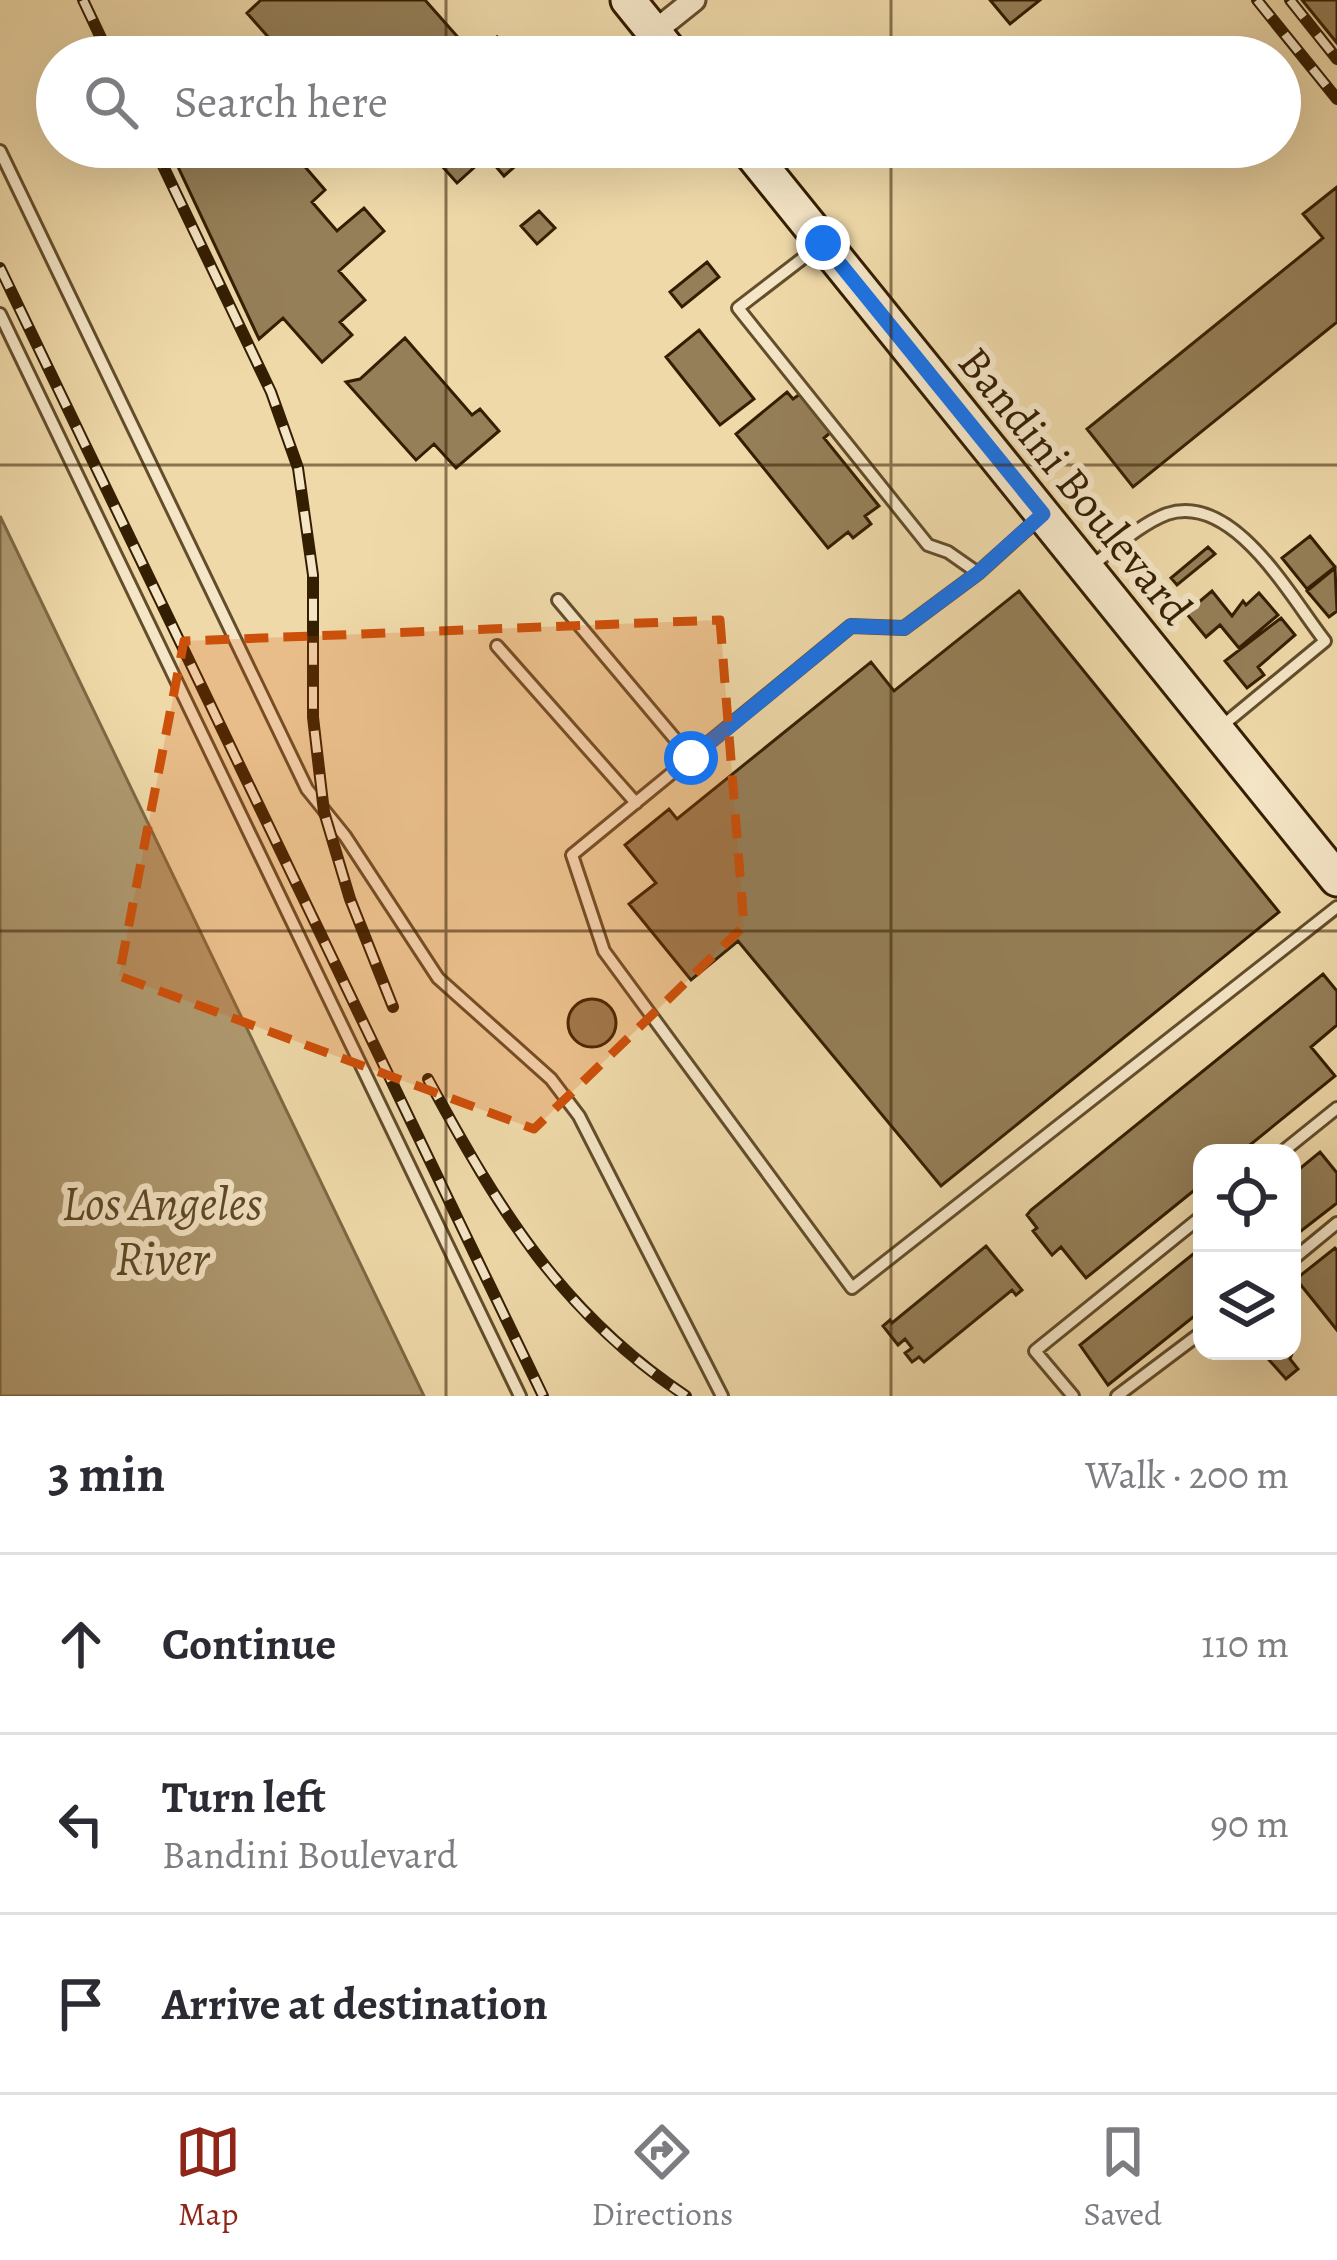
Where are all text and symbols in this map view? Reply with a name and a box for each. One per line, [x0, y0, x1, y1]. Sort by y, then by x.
search box [36, 36, 1301, 168]
icon: search [78, 69, 144, 135]
text: Search here [174, 71, 388, 133]
route end [796, 216, 850, 270]
street label: Bandini Boulevard [944, 334, 1207, 638]
route start [664, 731, 718, 785]
map controls [1193, 1144, 1301, 1360]
button: locate [1193, 1144, 1301, 1252]
water label: Los Angeles River [62, 1170, 262, 1291]
button: layers [1193, 1252, 1301, 1360]
text: 3 min [48, 1439, 165, 1509]
text: Walk · 200 m [1085, 1448, 1289, 1501]
icon: ahead [48, 1611, 114, 1677]
text: Continue [162, 1613, 336, 1675]
text: 110 m [1201, 1617, 1289, 1670]
text: Turn left [162, 1766, 326, 1828]
icon: left [48, 1791, 114, 1857]
text: 90 m [1210, 1797, 1289, 1850]
text: Bandini Boulevard [162, 1828, 458, 1881]
icon: arrive [48, 1971, 114, 2037]
text: Arrive at destination [162, 1973, 548, 2035]
tab: Map [175, 2119, 241, 2236]
tab: Directions [592, 2119, 733, 2236]
tab: Saved [1084, 2119, 1162, 2236]

